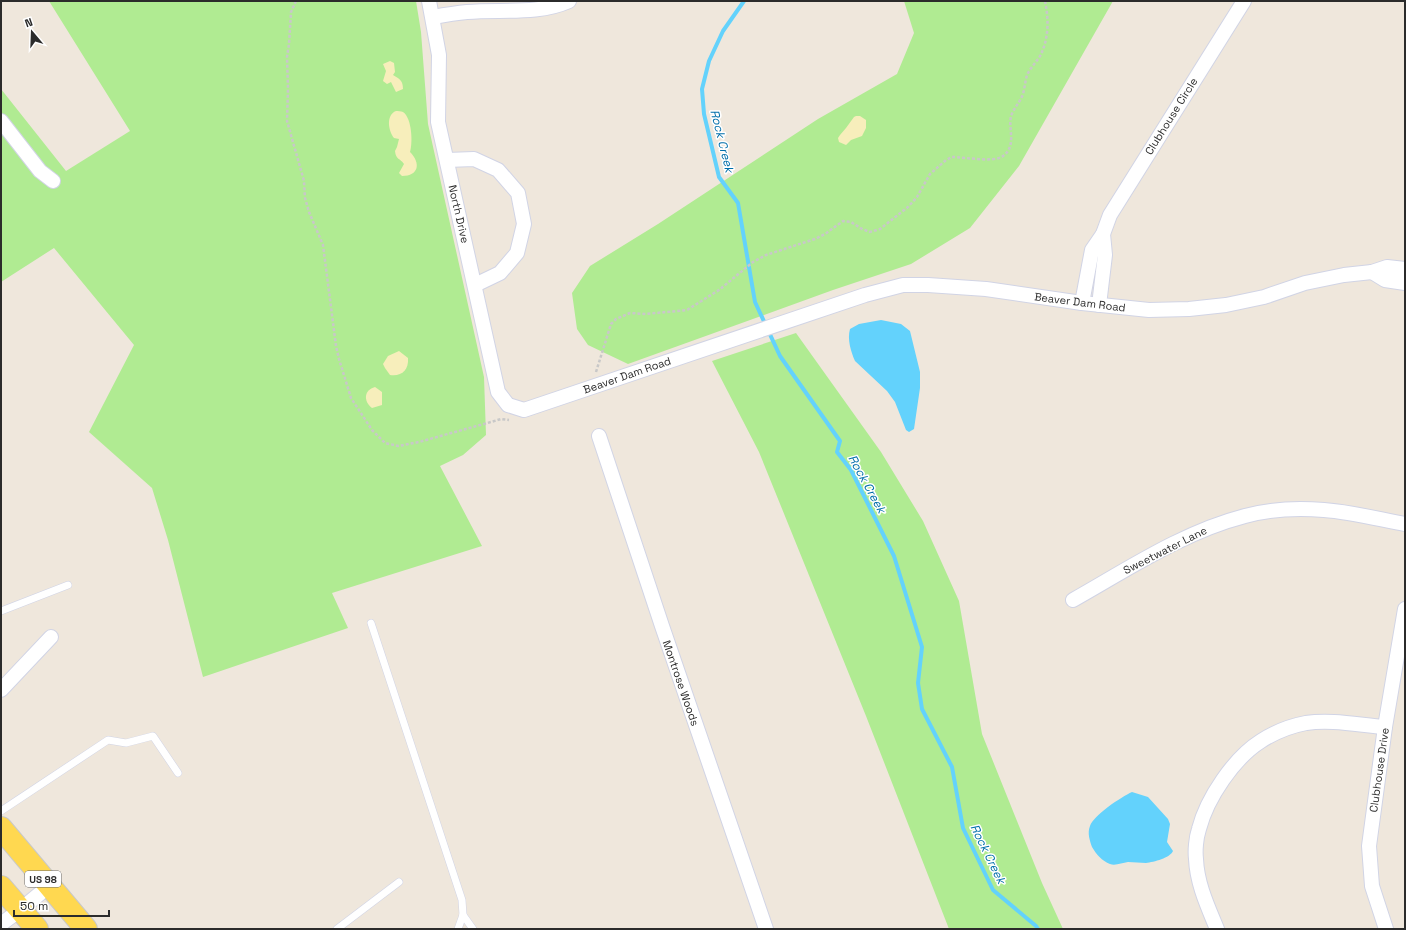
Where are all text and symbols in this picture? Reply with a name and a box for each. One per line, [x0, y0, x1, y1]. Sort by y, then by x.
north arrow [12, 12, 52, 52]
text: N [23, 15, 35, 30]
street label: Clubhouse Circle [1142, 75, 1200, 157]
water label: Rock Creek [706, 108, 738, 176]
street label: North Drive [446, 184, 472, 244]
street label: Beaver Dam Road [1034, 289, 1126, 315]
street label: Beaver Dam Road [581, 353, 673, 397]
water label: Rock Creek [844, 452, 890, 517]
street label: Sweetwater Lane [1121, 523, 1209, 577]
street label: Montrose Woods [660, 638, 702, 728]
street label: Clubhouse Drive [1366, 727, 1392, 813]
water label: Rock Creek [967, 822, 1010, 888]
road number: US 98 [25, 871, 61, 887]
scale bar [14, 892, 109, 918]
text: 50 m [20, 898, 48, 914]

